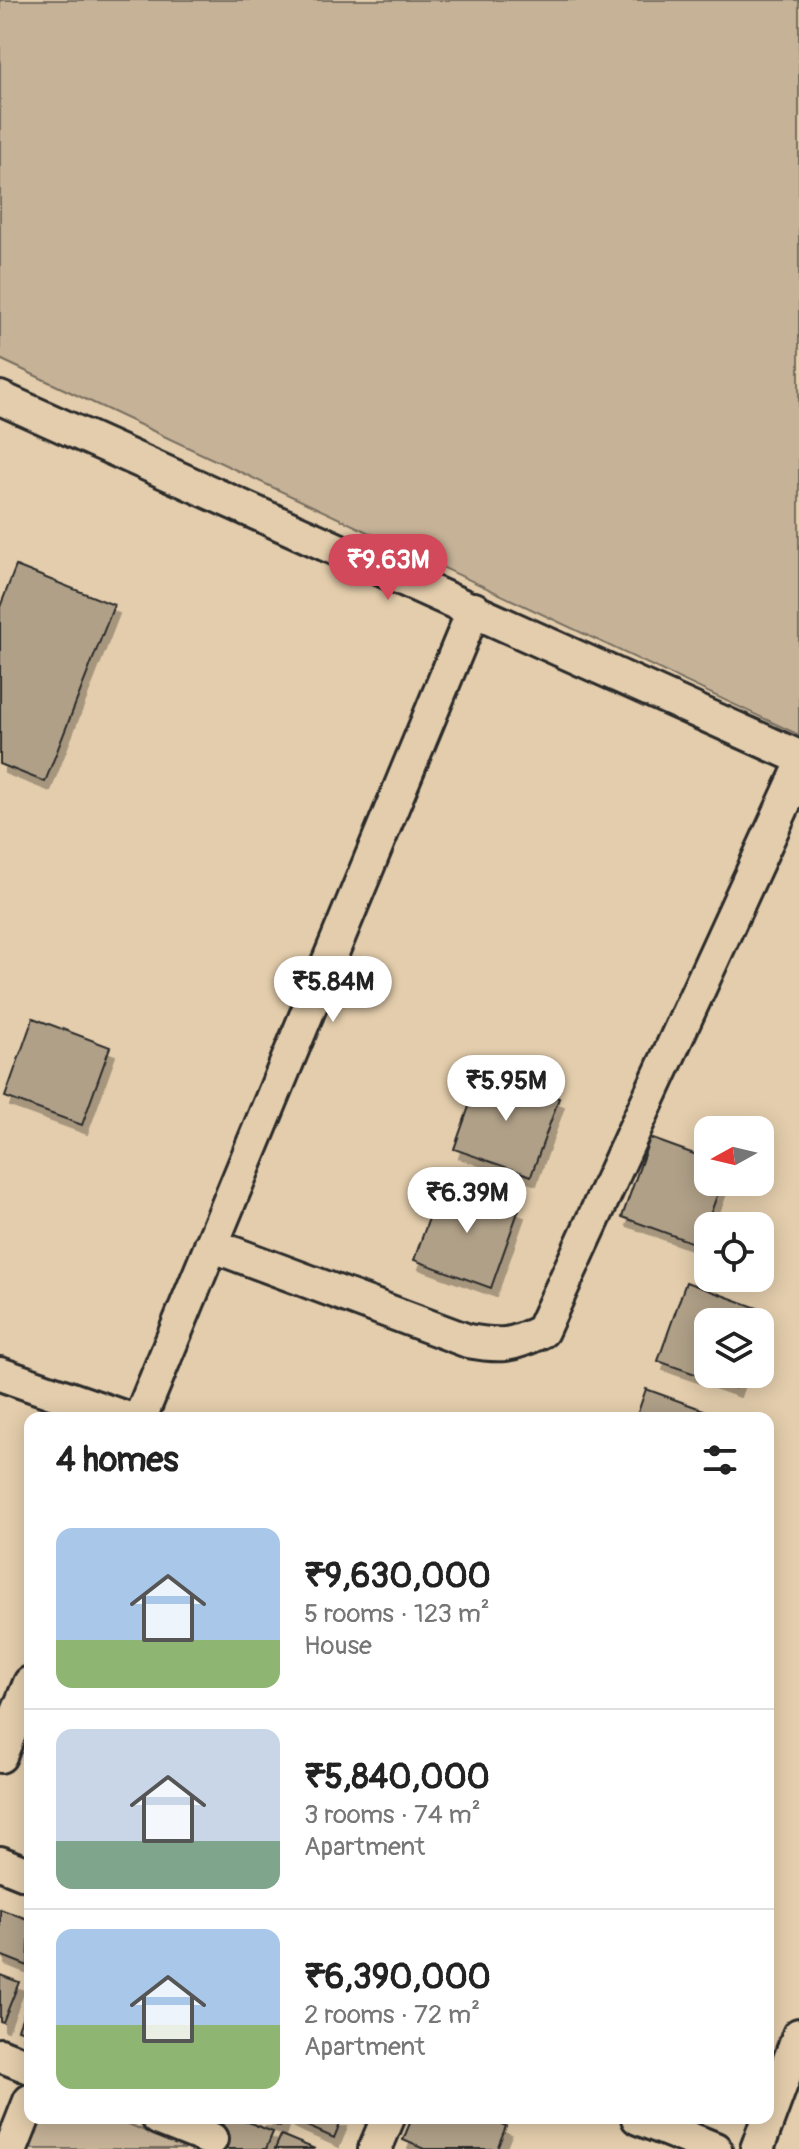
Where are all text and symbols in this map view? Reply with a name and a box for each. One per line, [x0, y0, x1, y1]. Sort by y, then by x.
pin: ₹9.63M [323, 534, 453, 602]
text: ₹9.63M [346, 544, 430, 576]
pin: ₹5.84M [268, 956, 398, 1024]
text: ₹5.84M [292, 966, 374, 998]
pin: ₹5.95M [441, 1055, 571, 1123]
text: ₹5.95M [465, 1065, 547, 1097]
north arrow [694, 1116, 774, 1196]
map controls [694, 1116, 774, 1388]
pin: ₹6.39M [402, 1167, 532, 1235]
text: ₹6.39M [425, 1177, 509, 1209]
button: locate [694, 1212, 774, 1292]
button: layers [694, 1308, 774, 1388]
icon: filters [698, 1438, 742, 1482]
text: 4 homes [56, 1439, 178, 1482]
text: ₹9,630,000 [304, 1555, 491, 1598]
icon: home [120, 1560, 216, 1656]
text: 5 rooms · 123 m² [304, 1598, 490, 1630]
text: House [304, 1630, 372, 1662]
text: ₹5,840,000 [304, 1756, 490, 1799]
icon: home [120, 1761, 216, 1857]
text: 3 rooms · 74 m² [304, 1799, 481, 1831]
text: Apartment [304, 1831, 425, 1863]
text: ₹6,390,000 [304, 1956, 491, 1999]
icon: home [120, 1961, 216, 2057]
text: 2 rooms · 72 m² [304, 1999, 480, 2031]
text: Apartment [304, 2031, 425, 2063]

